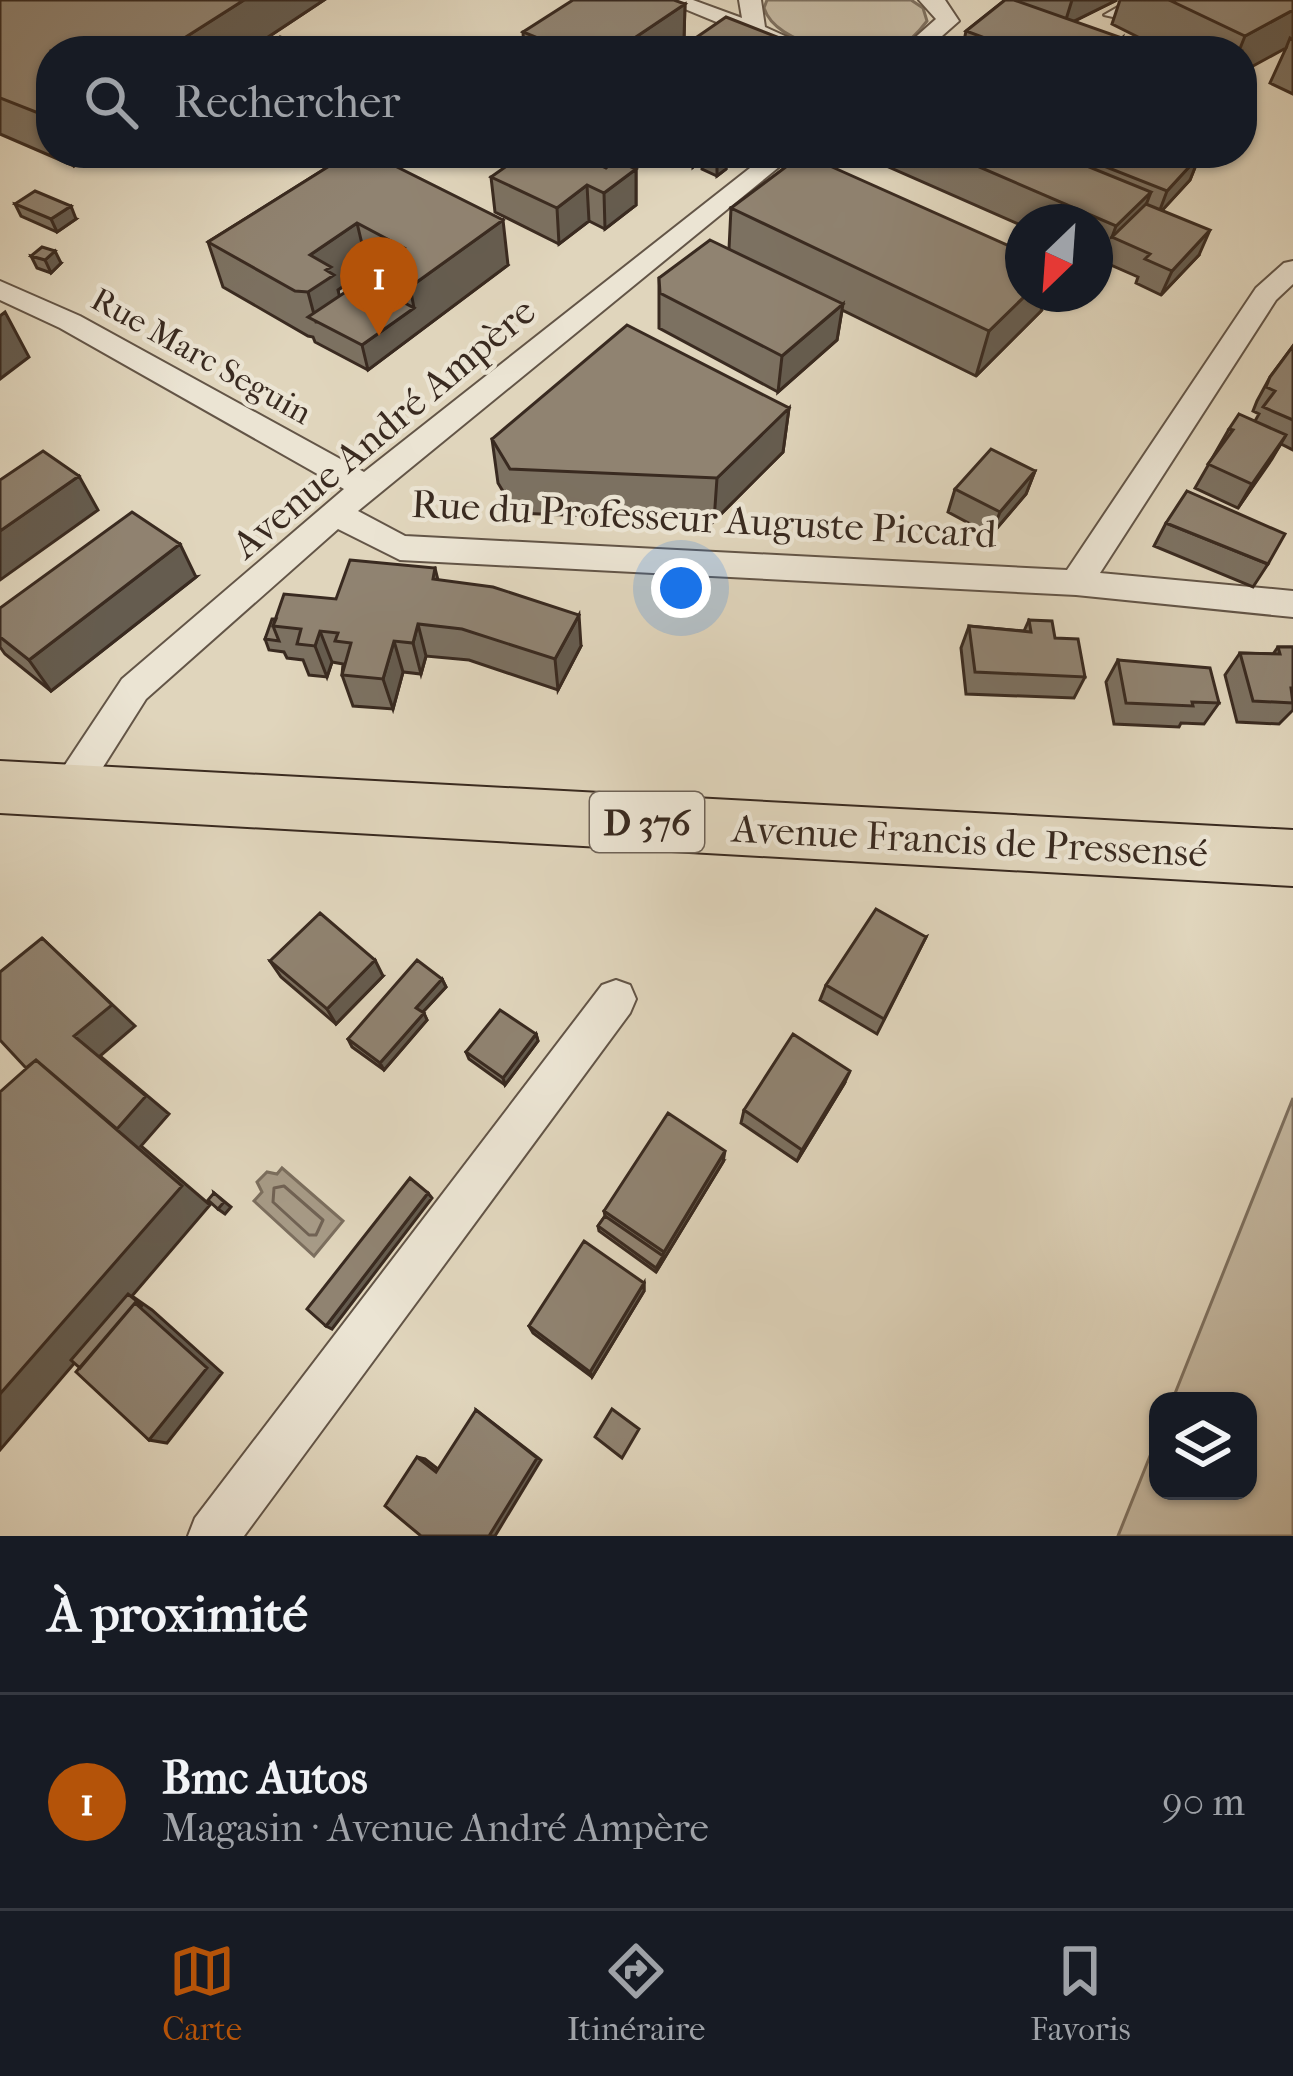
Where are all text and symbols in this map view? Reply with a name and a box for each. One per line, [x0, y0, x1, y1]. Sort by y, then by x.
search box [36, 36, 1257, 168]
icon: search [78, 69, 144, 135]
text: Rechercher [174, 76, 400, 129]
north arrow [1005, 204, 1113, 312]
pin: 1 [340, 237, 418, 336]
street label: Rue Marc Seguin [84, 280, 318, 433]
street label: Avenue André Ampère [221, 288, 544, 569]
street label: Rue du Professeur Auguste Piccard [410, 481, 998, 557]
your location [651, 558, 711, 618]
road number: D 376 [590, 792, 704, 852]
street label: Avenue Francis de Pressensé [729, 805, 1209, 876]
map controls [1149, 1392, 1257, 1500]
button: layers [1149, 1392, 1257, 1500]
text: À proximité [48, 1584, 308, 1644]
text: Bmc Autos [162, 1752, 368, 1805]
text: 1 [80, 1779, 94, 1825]
text: 90 m [1162, 1779, 1245, 1825]
text: Magasin · Avenue André Ampère [162, 1805, 709, 1851]
tab: Carte [162, 1938, 242, 2049]
tab: Itinéraire [567, 1938, 705, 2049]
tab: Favoris [1030, 1938, 1131, 2049]

